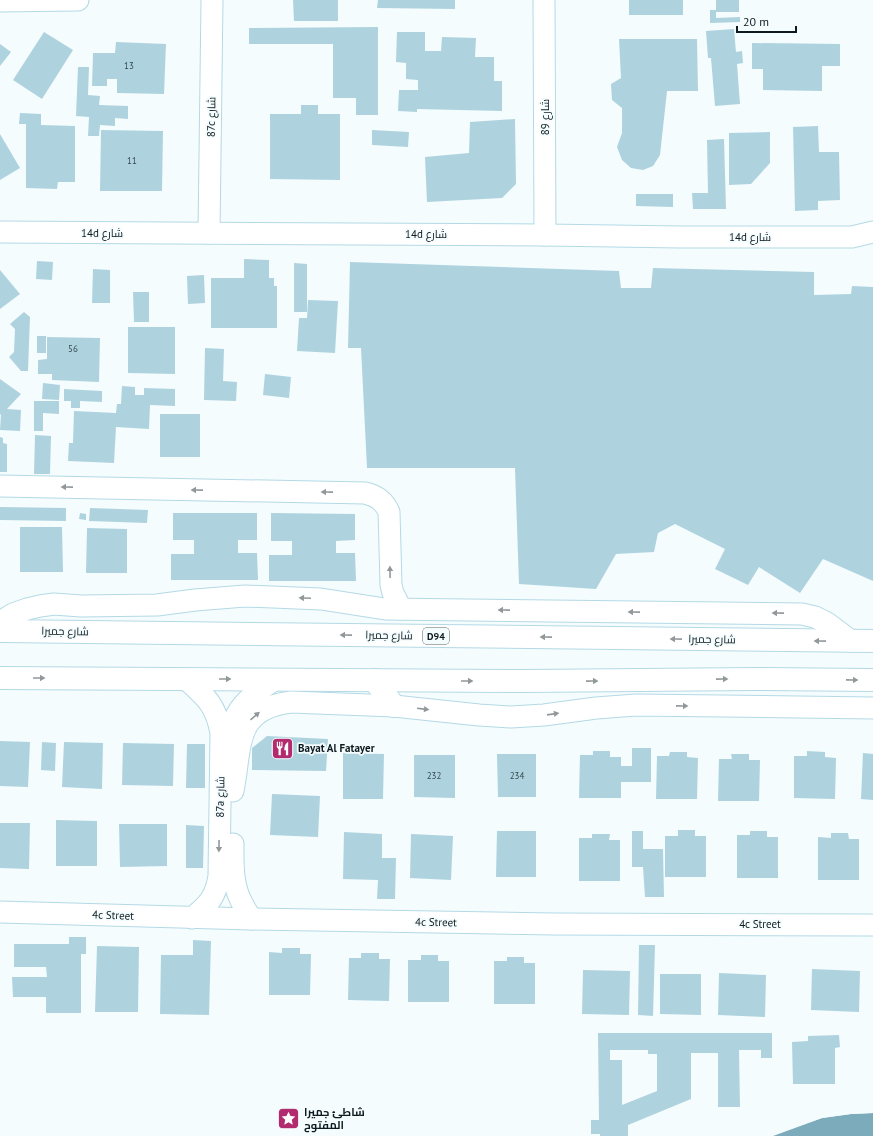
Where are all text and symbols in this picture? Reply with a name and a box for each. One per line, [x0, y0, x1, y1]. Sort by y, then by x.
scale bar [737, 8, 796, 34]
text: 20 m [743, 14, 769, 29]
house number: 13 [124, 60, 134, 71]
street label: 87c شارع [204, 97, 219, 137]
street label: شارع 89 [538, 99, 553, 135]
house number: 11 [127, 155, 137, 166]
street label: 14d شارع [81, 226, 123, 241]
street label: 14d شارع [405, 227, 447, 242]
street label: 14d شارع [729, 230, 771, 245]
house number: 56 [68, 343, 78, 354]
one-way arrow [60, 484, 73, 490]
one-way arrow [190, 487, 203, 493]
one-way arrow [321, 489, 333, 496]
one-way arrow [387, 565, 393, 578]
one-way arrow [299, 595, 311, 602]
one-way arrow [497, 607, 510, 613]
one-way arrow [627, 609, 640, 615]
one-way arrow [771, 610, 784, 616]
street label: شارع جميرا [41, 624, 89, 639]
street label: شارع جميرا [365, 628, 413, 643]
road number: D94 [423, 628, 449, 644]
one-way arrow [339, 632, 352, 638]
street label: شارع جميرا [688, 632, 736, 647]
one-way arrow [539, 634, 552, 640]
one-way arrow [669, 636, 682, 642]
one-way arrow [814, 637, 826, 644]
one-way arrow [33, 675, 46, 681]
one-way arrow [219, 676, 232, 682]
one-way arrow [716, 676, 729, 682]
one-way arrow [586, 677, 598, 684]
one-way arrow [846, 677, 859, 683]
one-way arrow [461, 678, 474, 684]
one-way arrow [676, 703, 689, 709]
one-way arrow [417, 706, 429, 712]
one-way arrow [547, 711, 559, 717]
one-way arrow [251, 712, 260, 721]
restaurant icon: Bayat Al Fatayer [270, 735, 296, 761]
place label: Bayat Al Fatayer [298, 741, 375, 755]
house number: 232 [427, 770, 441, 781]
house number: 234 [510, 770, 524, 781]
street label: 87a شارع [213, 776, 228, 818]
one-way arrow [216, 840, 222, 853]
street label: 4c Street [92, 907, 134, 923]
street label: 4c Street [415, 915, 457, 929]
street label: 4c Street [739, 917, 781, 931]
place icon: شاطئ جميرا المفتوح [276, 1105, 302, 1131]
place label: شاطئ جميرا المفتوح [304, 1105, 365, 1133]

